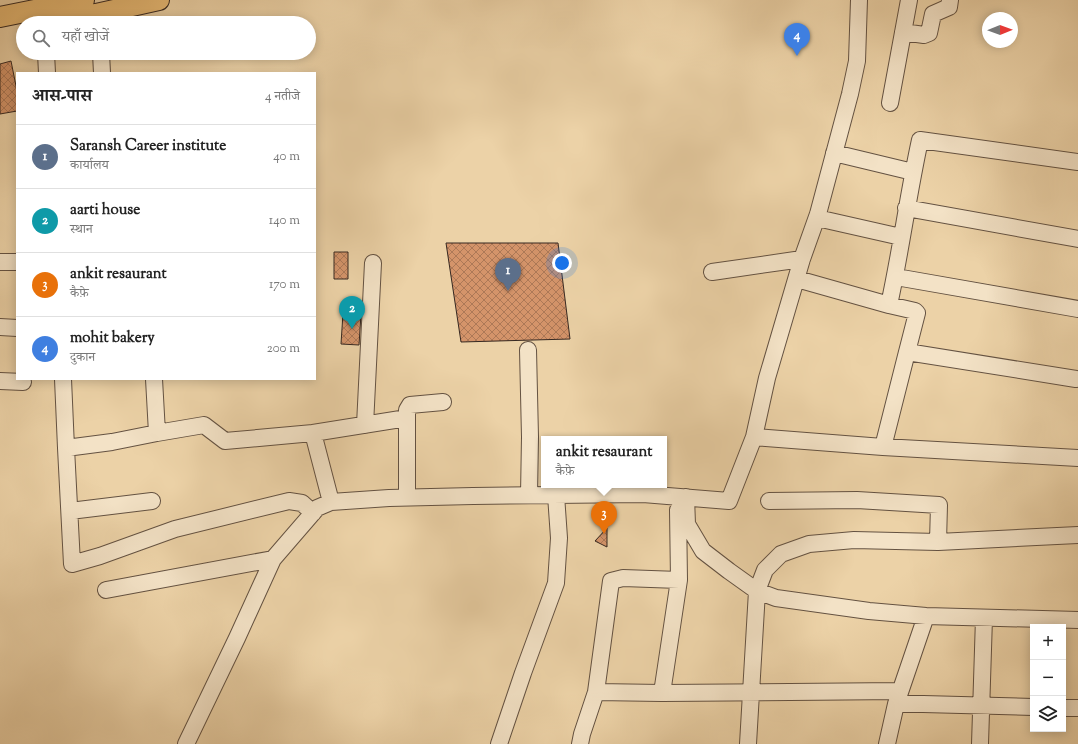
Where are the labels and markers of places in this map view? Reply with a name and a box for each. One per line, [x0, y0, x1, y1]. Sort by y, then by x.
pin: 4 [784, 23, 810, 56]
pin: 1 [495, 258, 521, 291]
pin: 2 [339, 296, 365, 329]
pin: 3 [591, 501, 617, 534]

